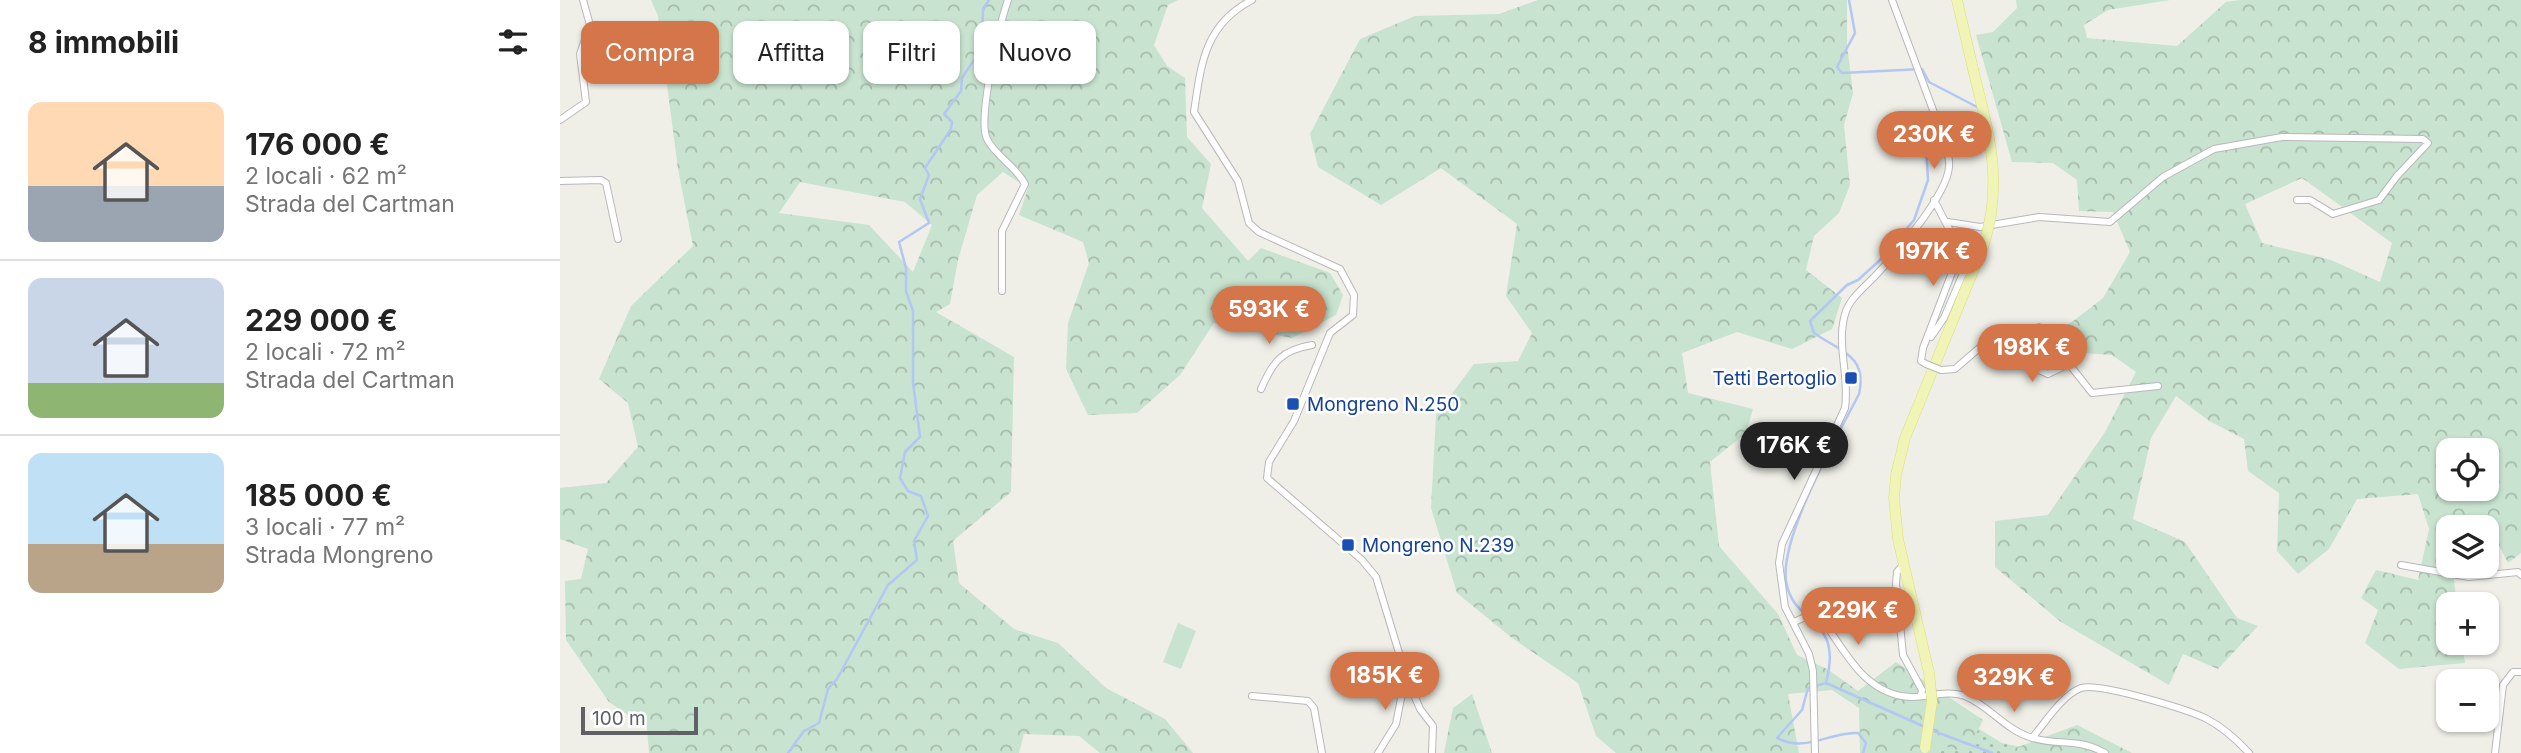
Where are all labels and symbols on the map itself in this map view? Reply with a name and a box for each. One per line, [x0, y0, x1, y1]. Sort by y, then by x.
pin: 230K € [1877, 111, 1991, 171]
pin: 197K € [1876, 229, 1990, 288]
pin: 593K € [1212, 286, 1326, 346]
pin: 198K € [1975, 324, 2089, 384]
place label: Tetti Bertoglio [1713, 367, 1837, 390]
marker: Tetti Bertoglio [1843, 370, 1859, 386]
place label: Mongreno N.250 [1307, 393, 1459, 416]
marker: Mongreno N.250 [1285, 396, 1301, 412]
pin: 176K € [1737, 422, 1851, 482]
place label: Mongreno N.239 [1362, 534, 1514, 557]
marker: Mongreno N.239 [1340, 537, 1356, 553]
pin: 229K € [1801, 588, 1915, 647]
pin: 185K € [1328, 652, 1442, 712]
pin: 329K € [1957, 654, 2071, 714]
scale bar [581, 704, 698, 736]

